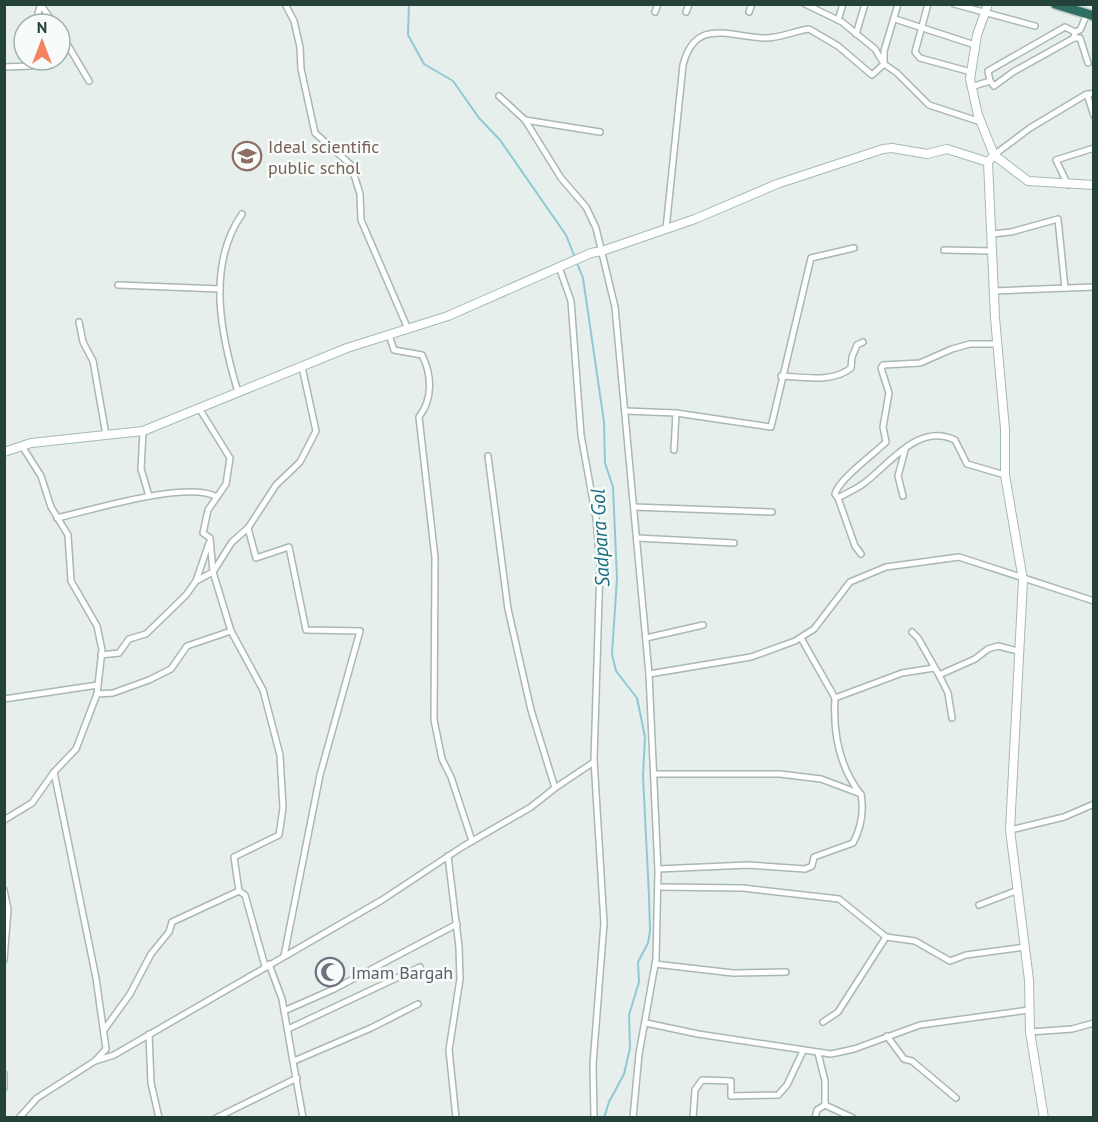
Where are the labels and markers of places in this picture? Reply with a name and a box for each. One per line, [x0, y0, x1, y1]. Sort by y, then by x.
place label: Ideal scientific public schol [268, 135, 379, 179]
school or university icon: Ideal scientific public schol [231, 140, 263, 172]
mosque icon: Imam Bargah [314, 956, 346, 988]
place label: Imam Bargah [351, 961, 453, 984]

